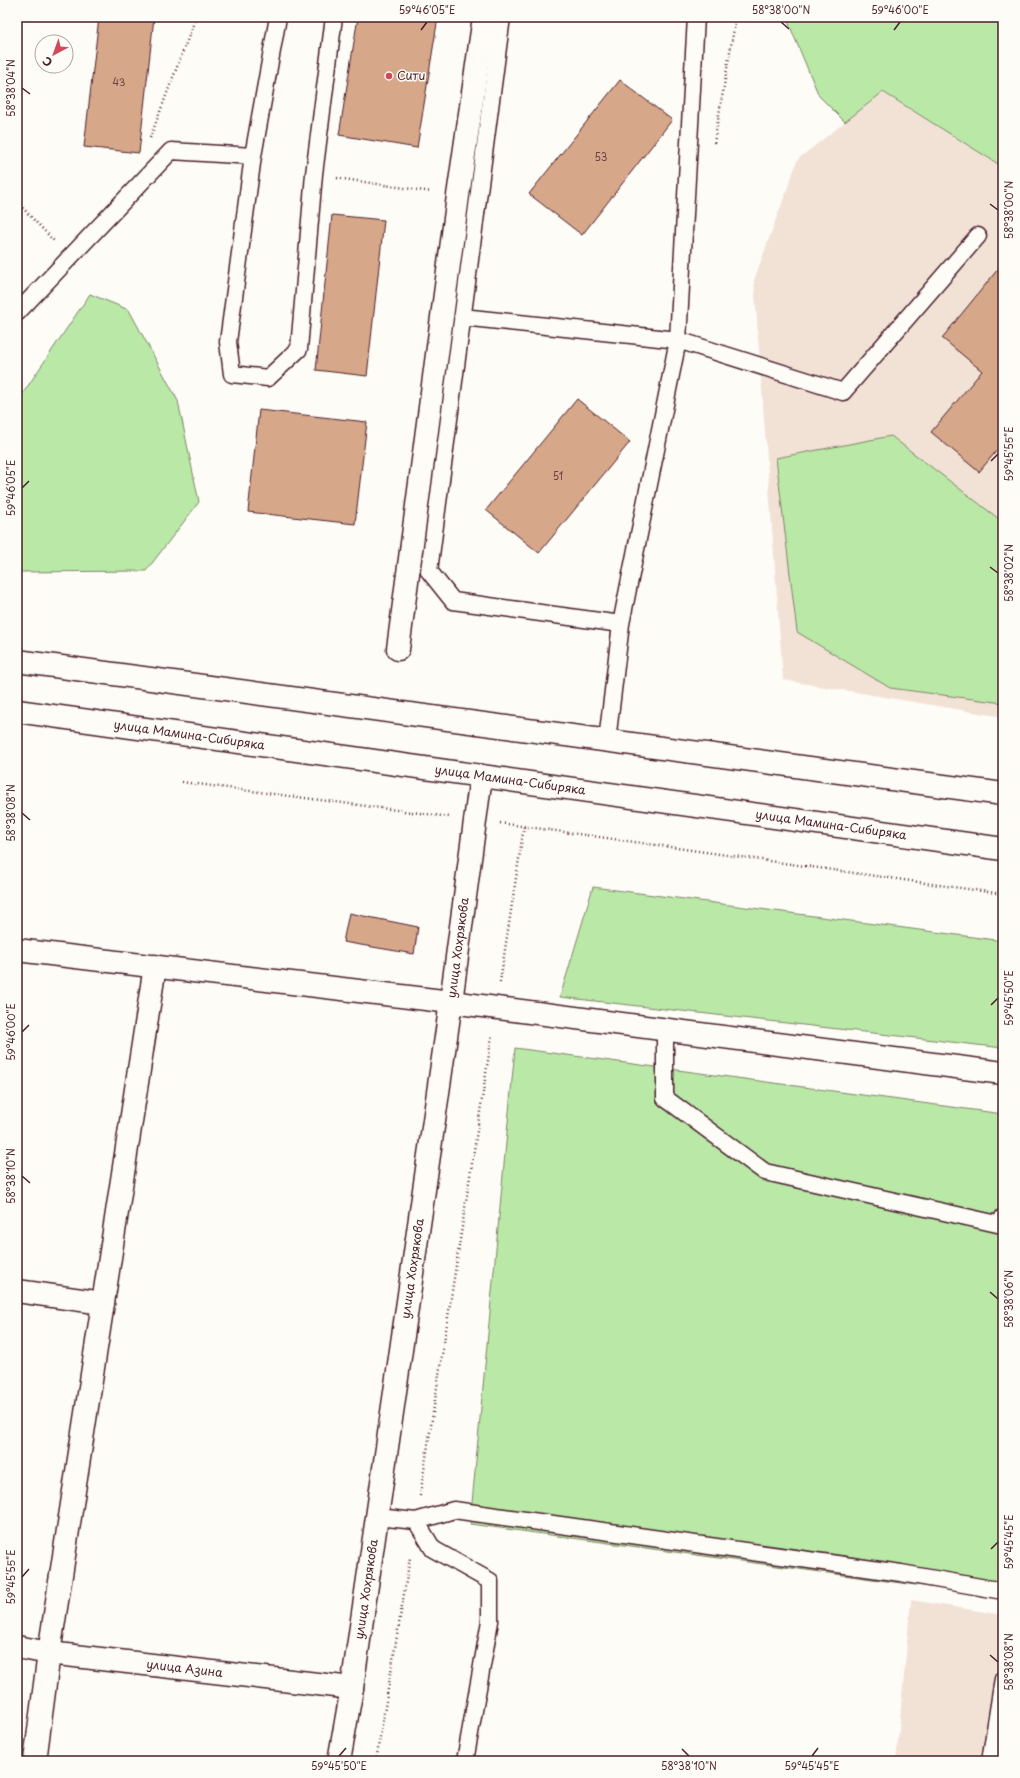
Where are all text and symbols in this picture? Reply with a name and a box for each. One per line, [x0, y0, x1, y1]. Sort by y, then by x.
text: 59°46'05"E [399, 2, 455, 17]
text: 58°38'00"N [752, 2, 810, 17]
text: 59°46'00"E [871, 2, 929, 17]
north arrow [34, 34, 74, 74]
text: С [38, 53, 56, 71]
text: 58°38'04"N [3, 59, 18, 117]
place label: Сити [397, 66, 425, 84]
marker: Сити [384, 71, 394, 81]
house number: 43 [113, 74, 126, 89]
house number: 53 [595, 149, 607, 164]
text: 58°38'00"N [1001, 181, 1016, 239]
text: 59°45'55"E [1001, 426, 1016, 482]
text: 59°46'05"E [3, 460, 18, 516]
house number: 51 [553, 468, 563, 483]
text: 58°38'02"N [1001, 544, 1016, 602]
street label: улица Мамина-Сибиряка [113, 715, 267, 754]
street label: улица Мамина-Сибиряка [434, 760, 587, 799]
text: 58°38'08"N [3, 784, 18, 842]
street label: улица Мамина-Сибиряка [755, 804, 908, 843]
street label: улица Хохрякова [442, 896, 473, 999]
text: 59°45'50"E [1001, 970, 1016, 1026]
text: 59°46'00"E [3, 1003, 18, 1061]
text: 58°38'10"N [3, 1148, 18, 1204]
street label: улица Хохрякова [396, 1217, 428, 1320]
text: 58°38'06"N [1001, 1270, 1016, 1328]
text: 59°45'45"E [1001, 1515, 1016, 1569]
street label: улица Хохрякова [349, 1537, 382, 1640]
text: 59°45'55"E [3, 1549, 18, 1605]
text: 58°38'08"N [1001, 1633, 1016, 1691]
street label: улица Азина [145, 1654, 224, 1681]
text: 59°45'50"E [311, 1758, 367, 1773]
text: 58°38'10"N [661, 1758, 717, 1773]
text: 59°45'45"E [785, 1758, 839, 1773]

